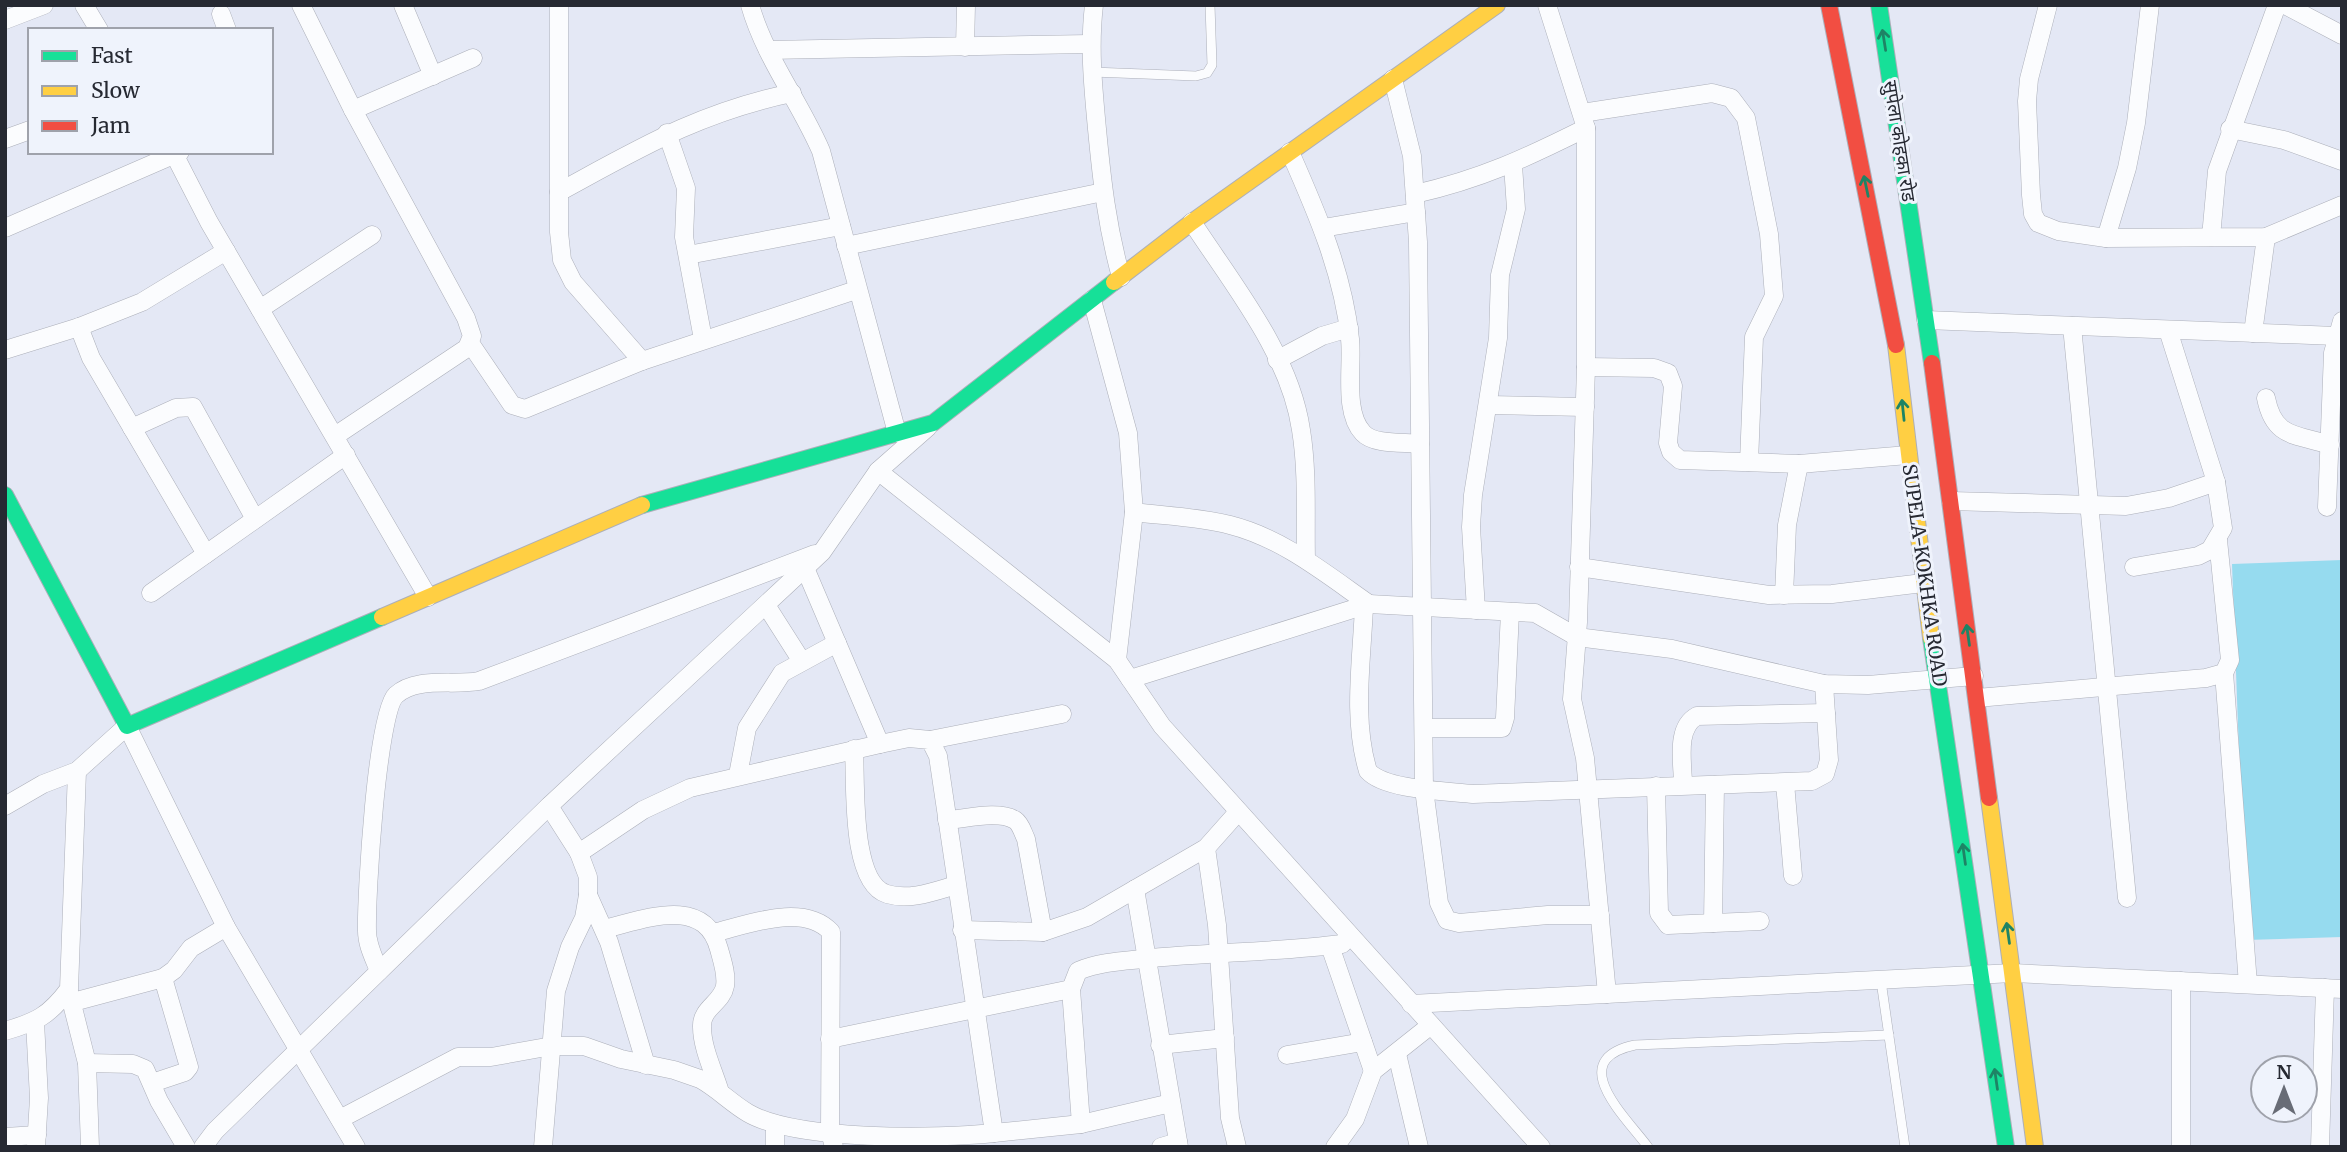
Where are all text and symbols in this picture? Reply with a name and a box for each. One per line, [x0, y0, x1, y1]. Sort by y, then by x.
legend [28, 28, 273, 154]
one-way arrow [1878, 30, 1891, 52]
text: Fast [91, 42, 133, 69]
text: Slow [91, 77, 140, 104]
street label: सुपेला कोहका रोड [1878, 79, 1922, 204]
text: Jam [90, 112, 130, 139]
one-way arrow [1859, 175, 1873, 198]
one-way arrow [1897, 399, 1910, 422]
street label: SUPELA-KOKHKA ROAD [1898, 462, 1952, 688]
one-way arrow [1962, 624, 1975, 647]
one-way arrow [1957, 843, 1970, 866]
one-way arrow [2001, 922, 2014, 945]
north arrow [2249, 1054, 2319, 1124]
text: N [2276, 1060, 2292, 1084]
one-way arrow [1990, 1068, 2003, 1091]

